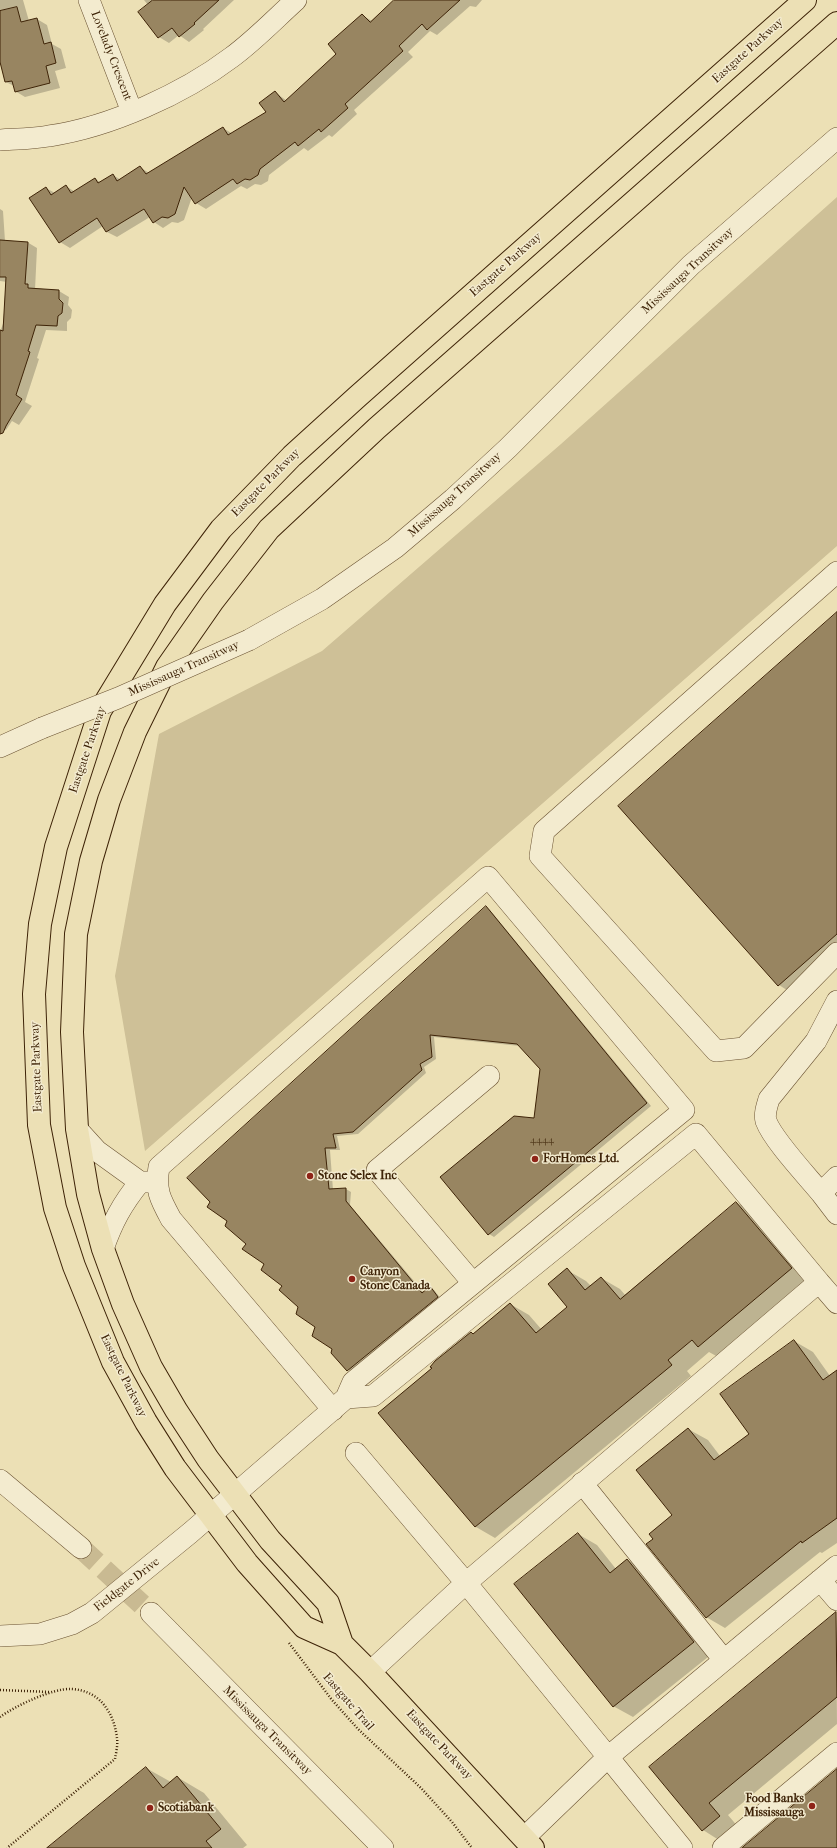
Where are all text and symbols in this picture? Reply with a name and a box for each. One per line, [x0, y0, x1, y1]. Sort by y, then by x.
street label: Lovelady Crescent [87, 9, 135, 103]
street label: Eastgate Parkway [709, 15, 787, 87]
street label: Mississauga Transitway [639, 225, 737, 317]
street label: Eastgate Parkway [467, 230, 545, 300]
street label: Eastgate Parkway [229, 446, 303, 520]
street label: Mississauga Transitway [406, 449, 504, 541]
street label: Mississauga Transitway [126, 638, 242, 700]
street label: Eastgate Parkway [66, 705, 110, 795]
street label: Eastgate Parkway [28, 1021, 46, 1113]
house number: 4444 [530, 1135, 554, 1147]
place label: ForHomes Ltd. [543, 1152, 619, 1166]
marker: ForHomes Ltd. [530, 1154, 540, 1164]
place label: Stone Selex Inc [318, 1169, 397, 1183]
marker: Stone Selex Inc [305, 1171, 315, 1181]
place label: Canyon Stone Canada [360, 1265, 430, 1293]
marker: Canyon Stone Canada [347, 1274, 357, 1284]
street label: Eastgate Parkway [97, 1332, 149, 1420]
street label: Fieldgate Drive [91, 1555, 163, 1615]
street label: Eastgate Trail [319, 1670, 377, 1734]
street label: Mississauga Transitway [219, 1683, 315, 1779]
street label: Eastgate Parkway [403, 1707, 475, 1783]
place label: Food Banks Mississauga [744, 1792, 804, 1820]
place label: Scotiabank [158, 1801, 214, 1815]
marker: Food Banks Mississauga [807, 1801, 817, 1811]
marker: Scotiabank [145, 1803, 155, 1813]

